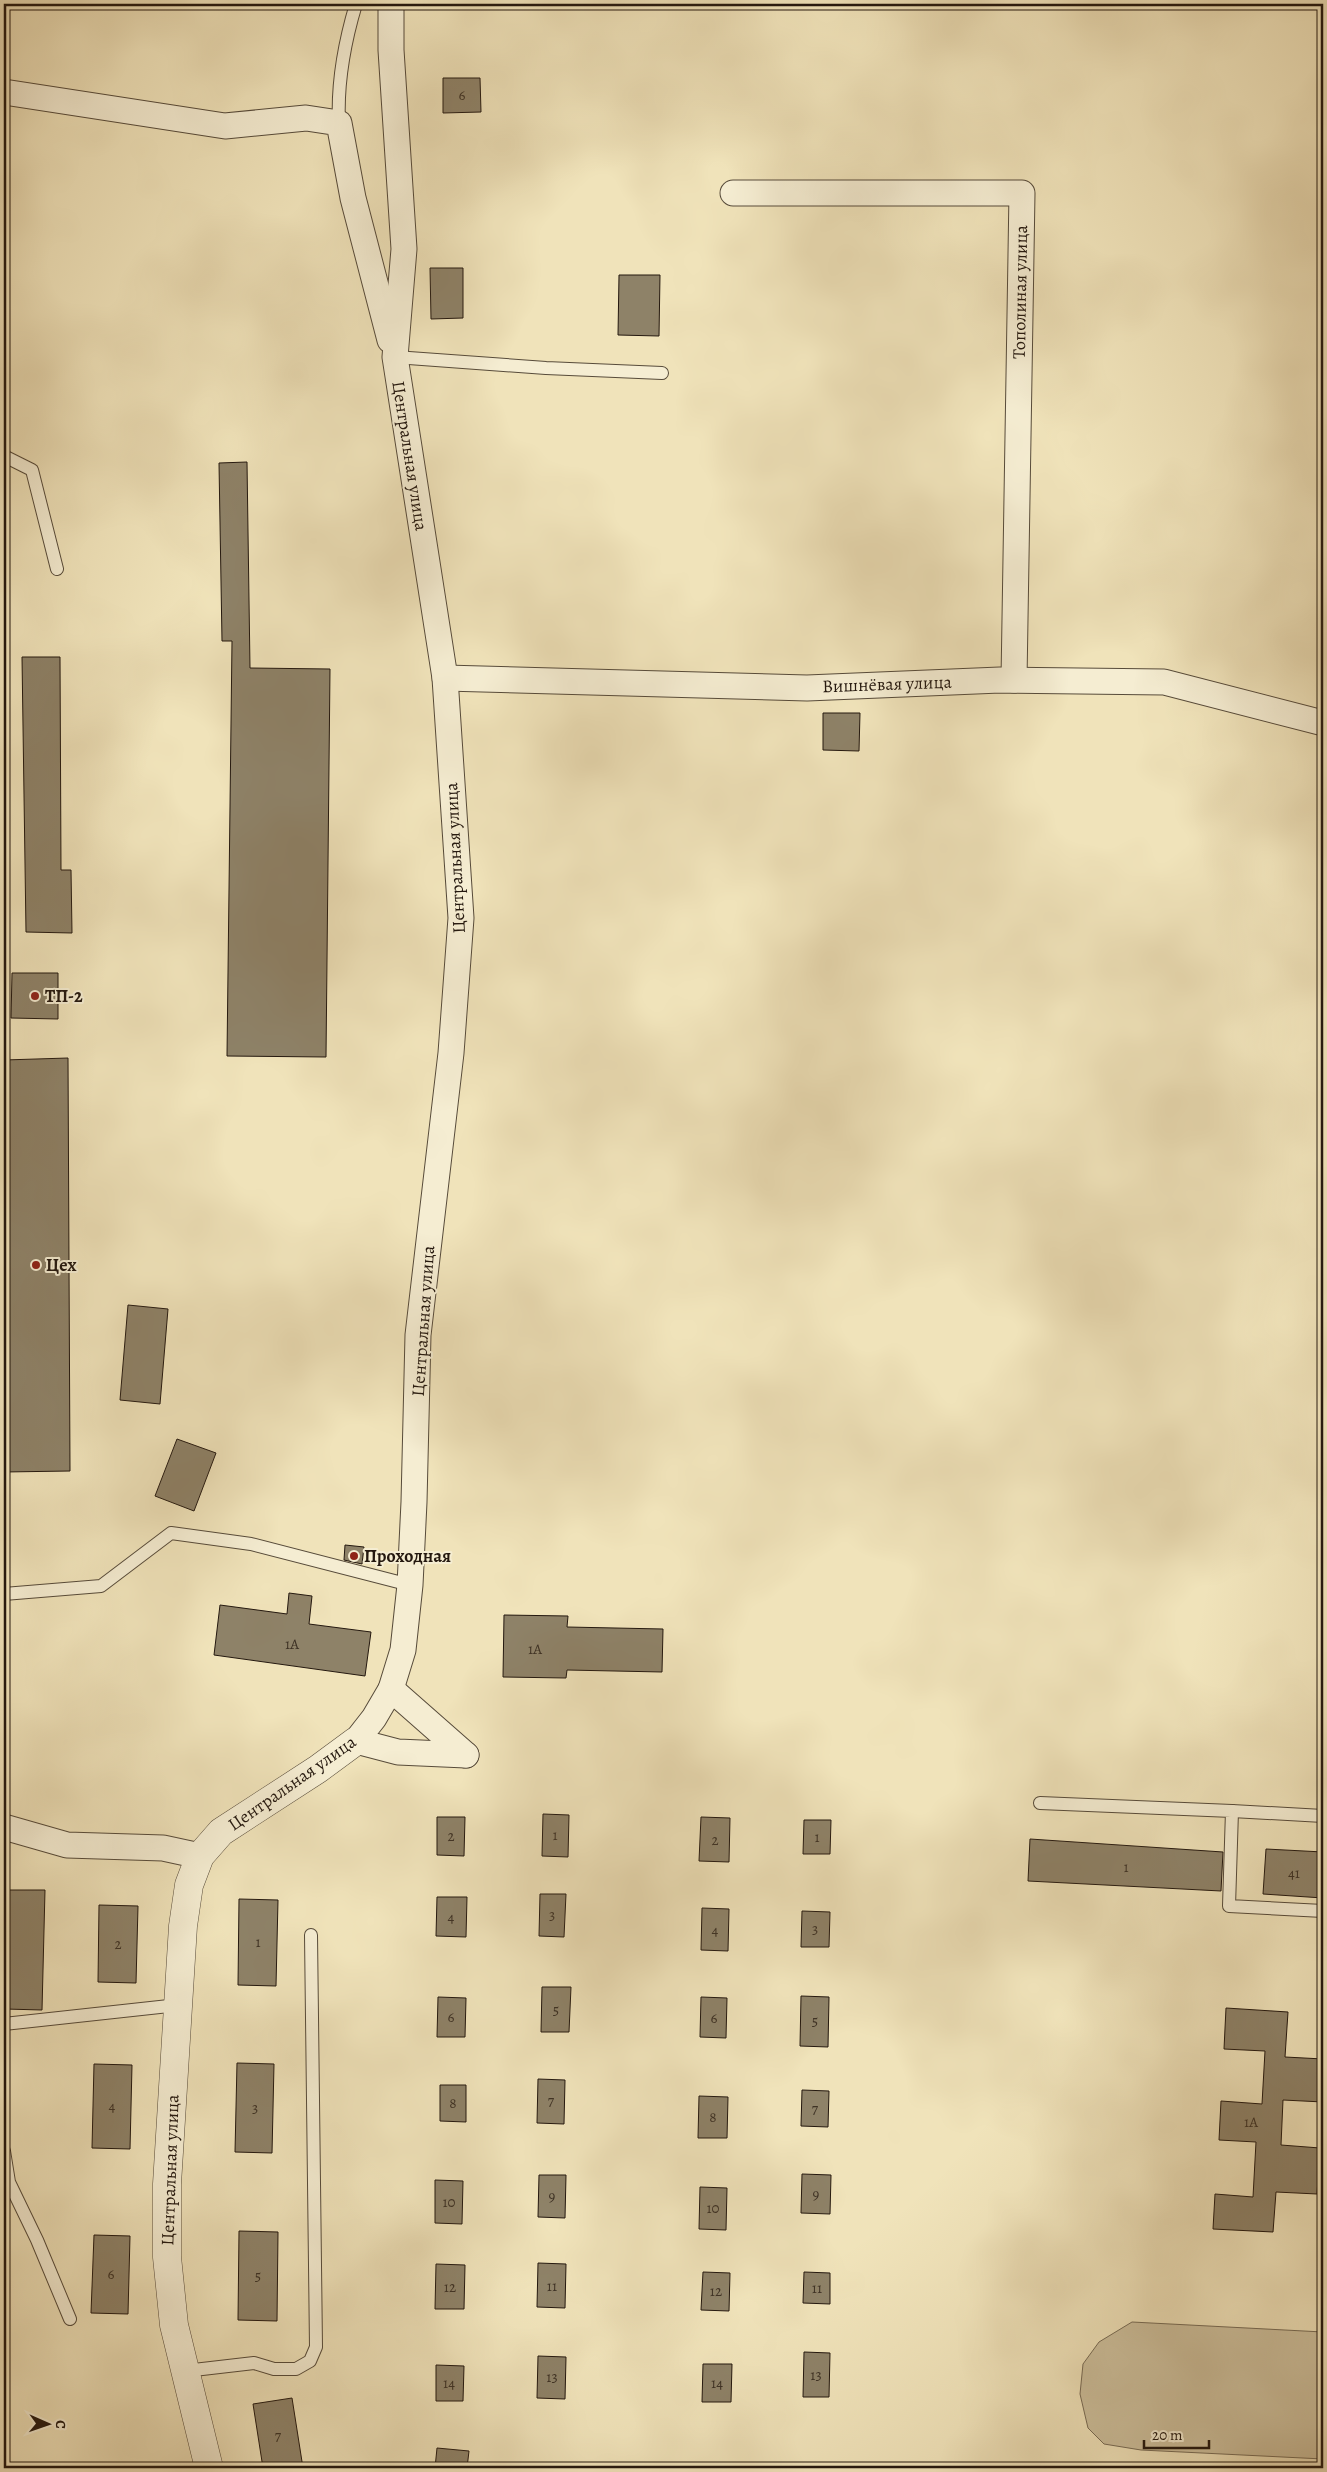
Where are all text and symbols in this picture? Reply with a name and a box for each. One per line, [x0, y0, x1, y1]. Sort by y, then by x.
house number: 6 [459, 85, 466, 105]
street label: Тополиная улица [1007, 224, 1033, 359]
street label: Центральная улица [386, 380, 434, 533]
street label: Вишнёвая улица [822, 670, 953, 698]
street label: Центральная улица [439, 781, 471, 934]
place label: ТП-2 [45, 984, 83, 1008]
marker: ТП-2 [29, 990, 41, 1002]
street label: Центральная улица [406, 1244, 440, 1397]
place label: Цех [46, 1253, 77, 1277]
marker: Цех [30, 1259, 42, 1271]
place label: Проходная [364, 1544, 451, 1568]
marker: Проходная [348, 1550, 360, 1562]
house number: 1А [285, 1634, 299, 1654]
house number: 1А [528, 1639, 542, 1659]
street label: Центральная улица [223, 1729, 361, 1836]
house number: 1 [552, 1825, 558, 1845]
house number: 2 [447, 1826, 455, 1846]
house number: 1 [814, 1827, 820, 1847]
house number: 2 [711, 1830, 719, 1850]
house number: 1 [1123, 1857, 1129, 1877]
house number: 41 [1288, 1863, 1300, 1883]
house number: 3 [549, 1905, 555, 1925]
house number: 4 [448, 1907, 455, 1927]
house number: 3 [812, 1919, 818, 1939]
house number: 4 [712, 1920, 719, 1940]
house number: 1 [255, 1932, 261, 1952]
house number: 2 [114, 1934, 122, 1954]
house number: 5 [553, 2000, 559, 2020]
house number: 6 [448, 2007, 455, 2027]
house number: 6 [711, 2008, 718, 2028]
house number: 5 [812, 2011, 818, 2031]
house number: 7 [548, 2091, 555, 2111]
street label: Центральная улица [155, 2093, 185, 2246]
house number: 8 [449, 2093, 457, 2113]
house number: 4 [109, 2096, 116, 2116]
house number: 3 [252, 2098, 258, 2118]
house number: 7 [812, 2099, 819, 2119]
house number: 8 [709, 2107, 717, 2127]
house number: 1А [1244, 2112, 1258, 2132]
house number: 9 [813, 2184, 820, 2204]
house number: 9 [549, 2186, 556, 2206]
house number: 10 [442, 2192, 456, 2212]
house number: 10 [706, 2198, 720, 2218]
house number: 6 [108, 2264, 115, 2284]
house number: 5 [255, 2266, 261, 2286]
house number: 11 [547, 2276, 557, 2296]
house number: 12 [444, 2277, 456, 2297]
house number: 11 [812, 2278, 822, 2298]
house number: 12 [710, 2281, 722, 2301]
house number: 13 [810, 2365, 822, 2385]
house number: 13 [546, 2367, 558, 2387]
house number: 14 [443, 2373, 455, 2393]
house number: 14 [711, 2373, 723, 2393]
north arrow [22, 2400, 72, 2450]
scale bar [1144, 2417, 1210, 2449]
text: С [51, 2420, 70, 2429]
text: 20 m [1152, 2425, 1183, 2445]
house number: 7 [275, 2426, 282, 2446]

